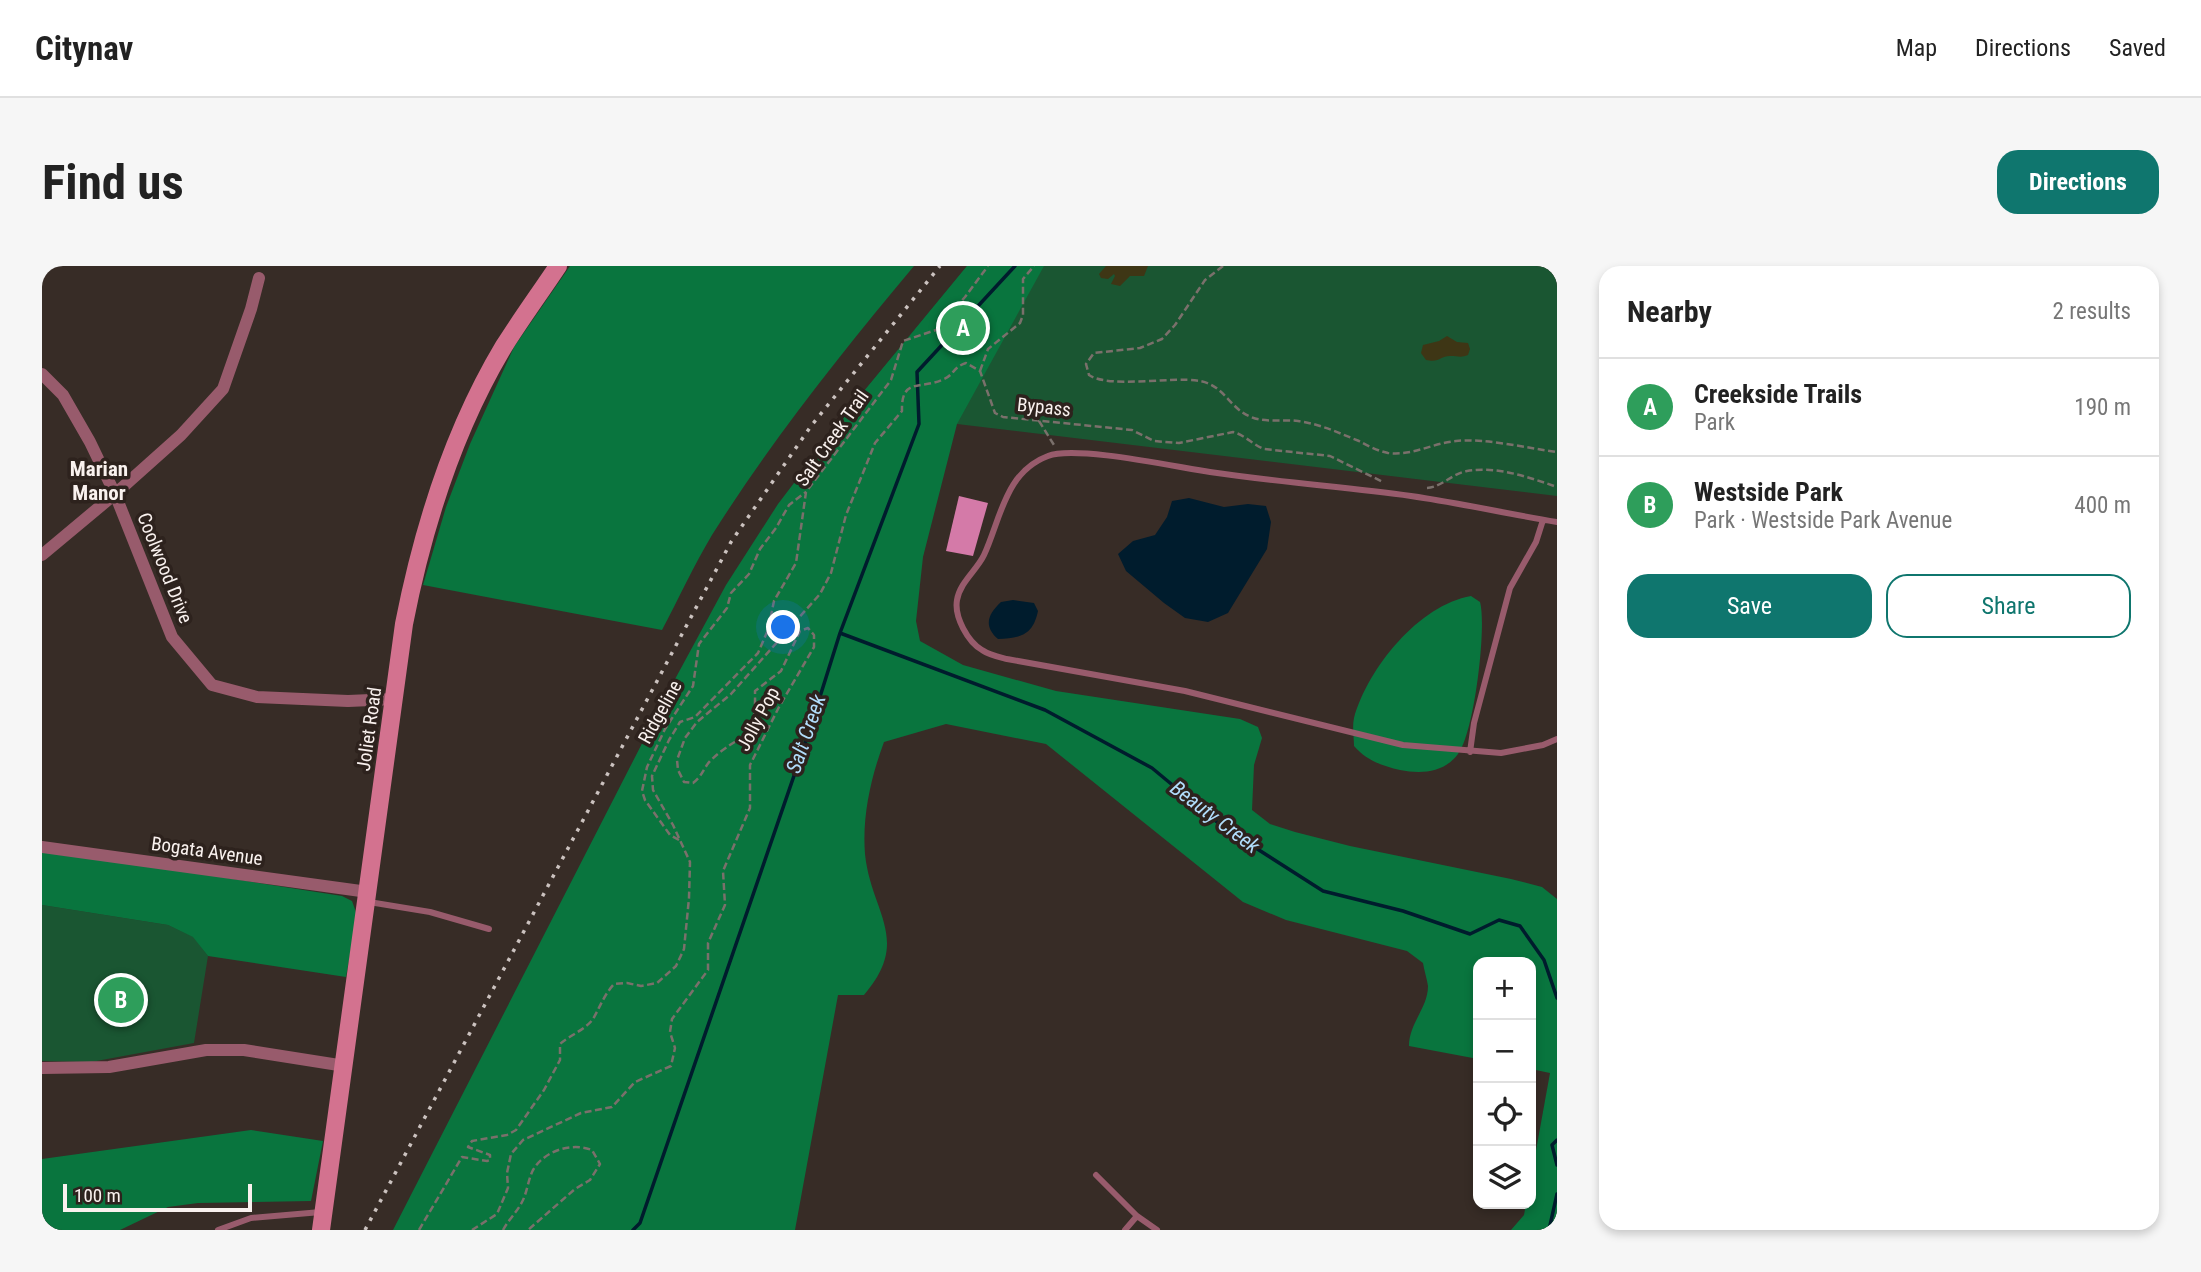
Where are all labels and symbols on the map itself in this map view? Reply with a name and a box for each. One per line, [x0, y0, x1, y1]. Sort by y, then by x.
pin: A [940, 302, 986, 354]
street label: Salt Creek Trail [790, 385, 874, 491]
street label: Bypass [1016, 393, 1072, 421]
district label: Marian Manor [70, 457, 128, 505]
street label: Coolwood Drive [132, 509, 198, 627]
your location [766, 610, 800, 644]
street label: Ridgeline [633, 676, 687, 748]
street label: Jolly Pop [732, 683, 784, 755]
street label: Joliet Road [352, 686, 386, 772]
water label: Salt Creek [781, 691, 831, 777]
water label: Beauty Creek [1166, 776, 1265, 859]
street label: Bogata Avenue [150, 832, 264, 870]
pin: B [98, 974, 144, 1026]
scale bar [63, 1181, 252, 1213]

